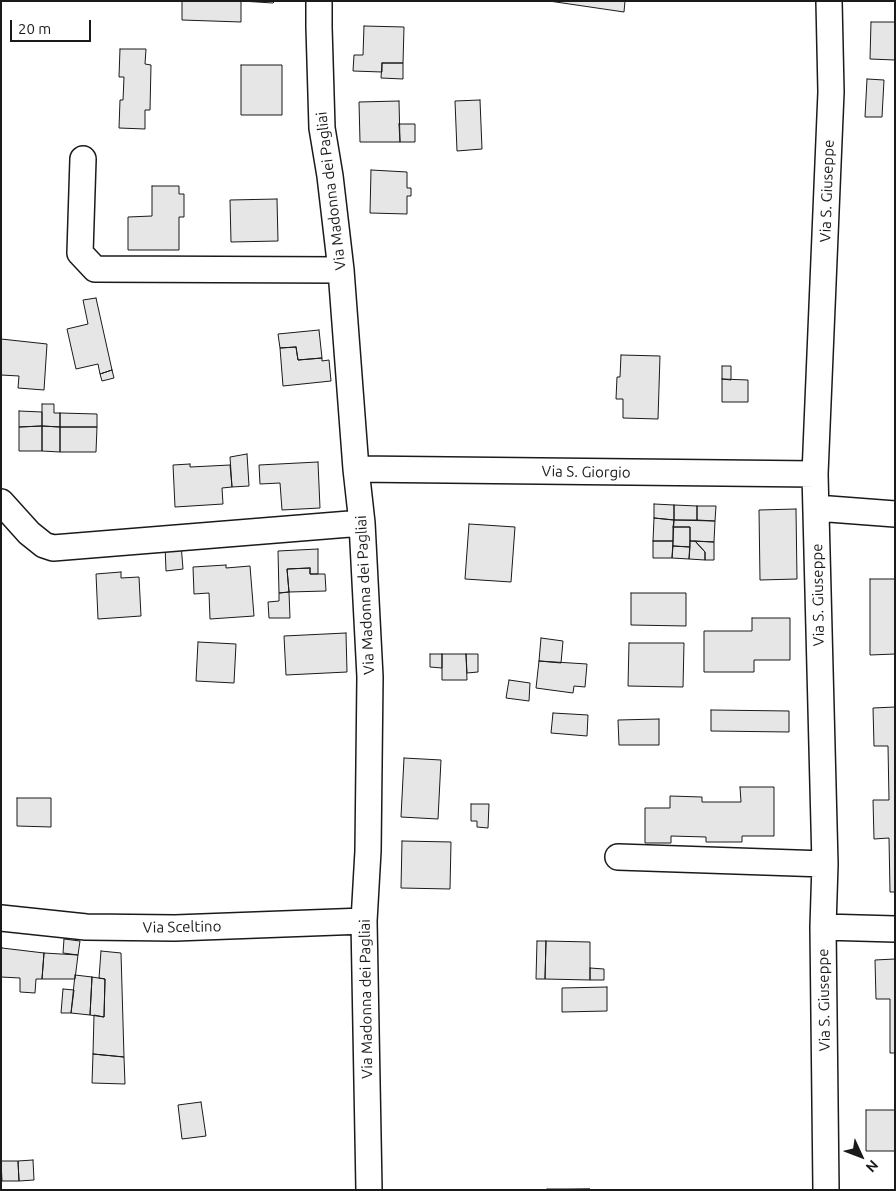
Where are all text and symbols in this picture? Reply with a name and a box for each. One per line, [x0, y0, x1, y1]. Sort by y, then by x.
scale bar [12, 10, 94, 42]
text: 20 m [18, 20, 51, 37]
street label: Via Madonna dei Pagliai [312, 111, 350, 271]
street label: Via S. Giuseppe [816, 139, 838, 243]
street label: Via S. Giorgio [541, 462, 631, 482]
street label: Via Madonna dei Pagliai [352, 515, 378, 675]
street label: Via S. Giuseppe [808, 543, 828, 647]
street label: Via Sceltino [143, 917, 221, 937]
street label: Via Madonna dei Pagliai [356, 919, 376, 1079]
street label: Via S. Giuseppe [814, 948, 834, 1052]
north arrow [836, 1131, 886, 1181]
text: N [863, 1157, 881, 1176]

